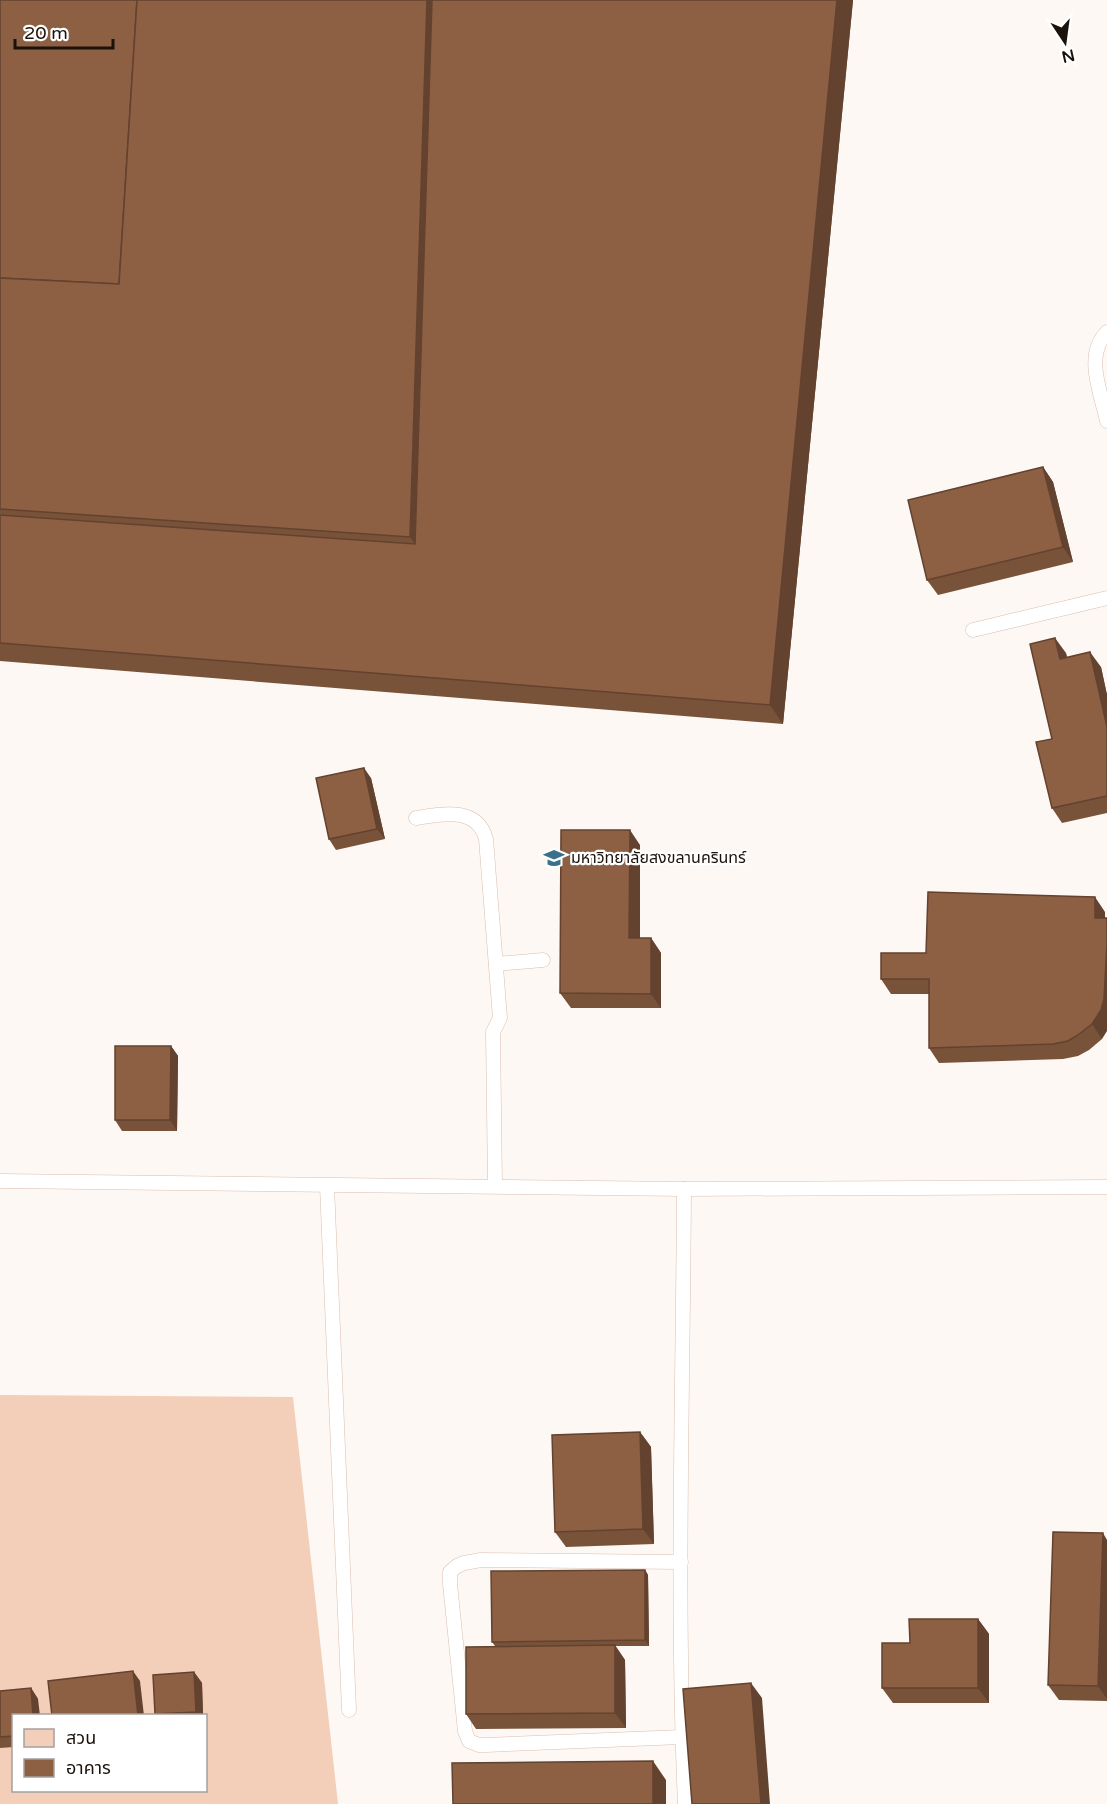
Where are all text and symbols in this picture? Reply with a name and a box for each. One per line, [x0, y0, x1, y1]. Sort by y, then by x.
scale bar [15, 12, 112, 50]
north arrow [1035, 12, 1095, 72]
text: 20 m [24, 22, 68, 44]
text: N [1060, 44, 1077, 67]
school or university icon: มหาวิทยาลัยสงขลานครินทร์ [542, 846, 566, 870]
place label: มหาวิทยาลัยสงขลานครินทร์ [571, 848, 747, 868]
legend [12, 1714, 207, 1792]
text: สวน [66, 1727, 96, 1749]
text: อาคาร [66, 1757, 111, 1779]

